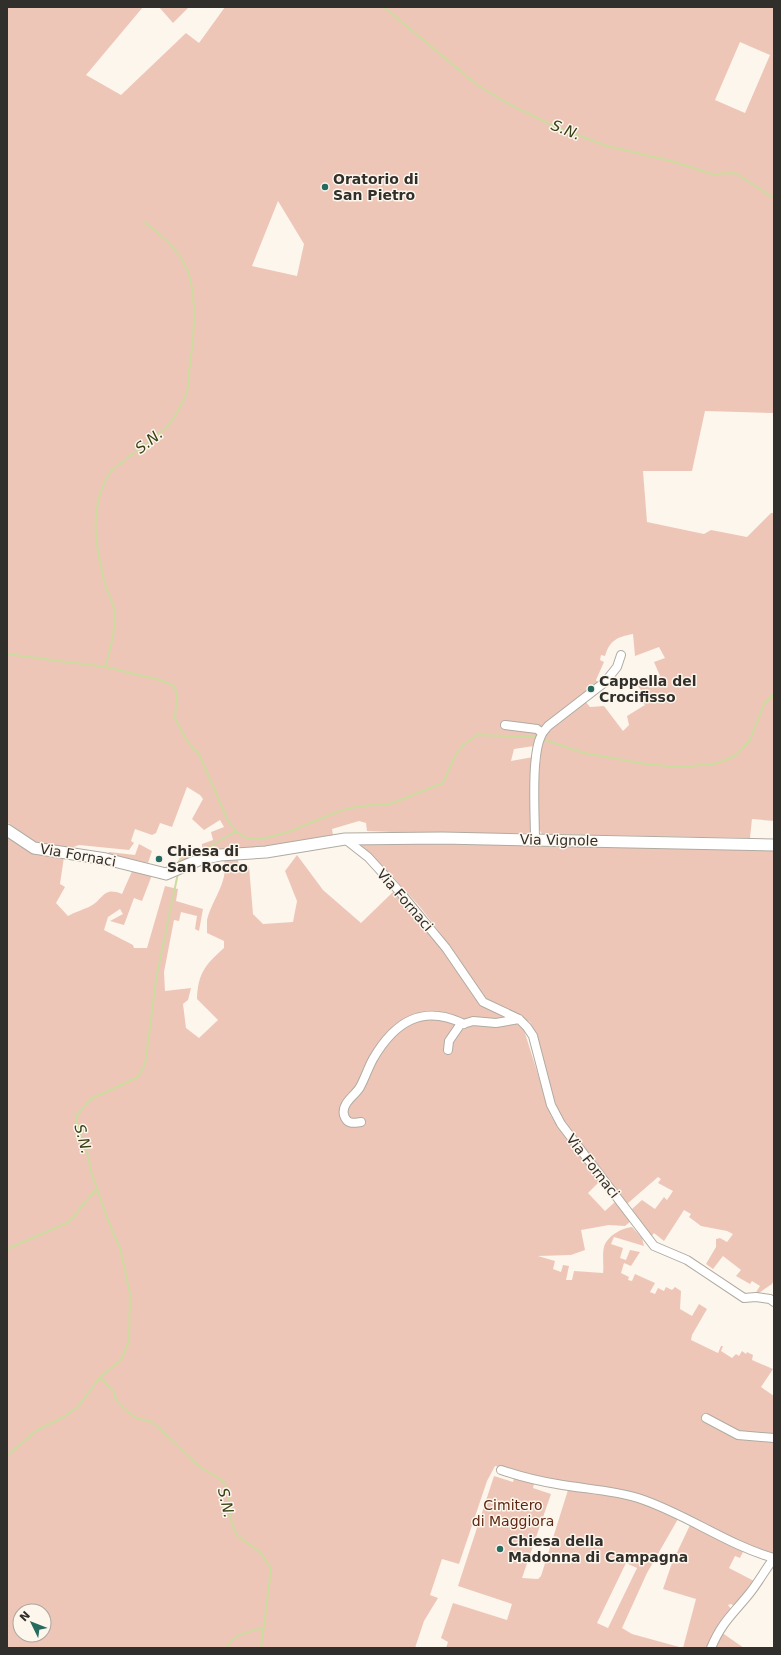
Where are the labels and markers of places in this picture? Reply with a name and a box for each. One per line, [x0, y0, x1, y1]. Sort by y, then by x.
place label: Oratorio di San Pietro [333, 171, 419, 203]
marker: Oratorio di San Pietro [320, 182, 330, 192]
place label: Cappella del Crocifisso [599, 673, 697, 705]
marker: Cappella del Crocifisso [586, 684, 596, 694]
place label: Chiesa di San Rocco [167, 843, 248, 875]
marker: Chiesa di San Rocco [154, 854, 164, 864]
place label: Chiesa della Madonna di Campagna [508, 1533, 688, 1565]
marker: Chiesa della Madonna di Campagna [495, 1544, 505, 1554]

